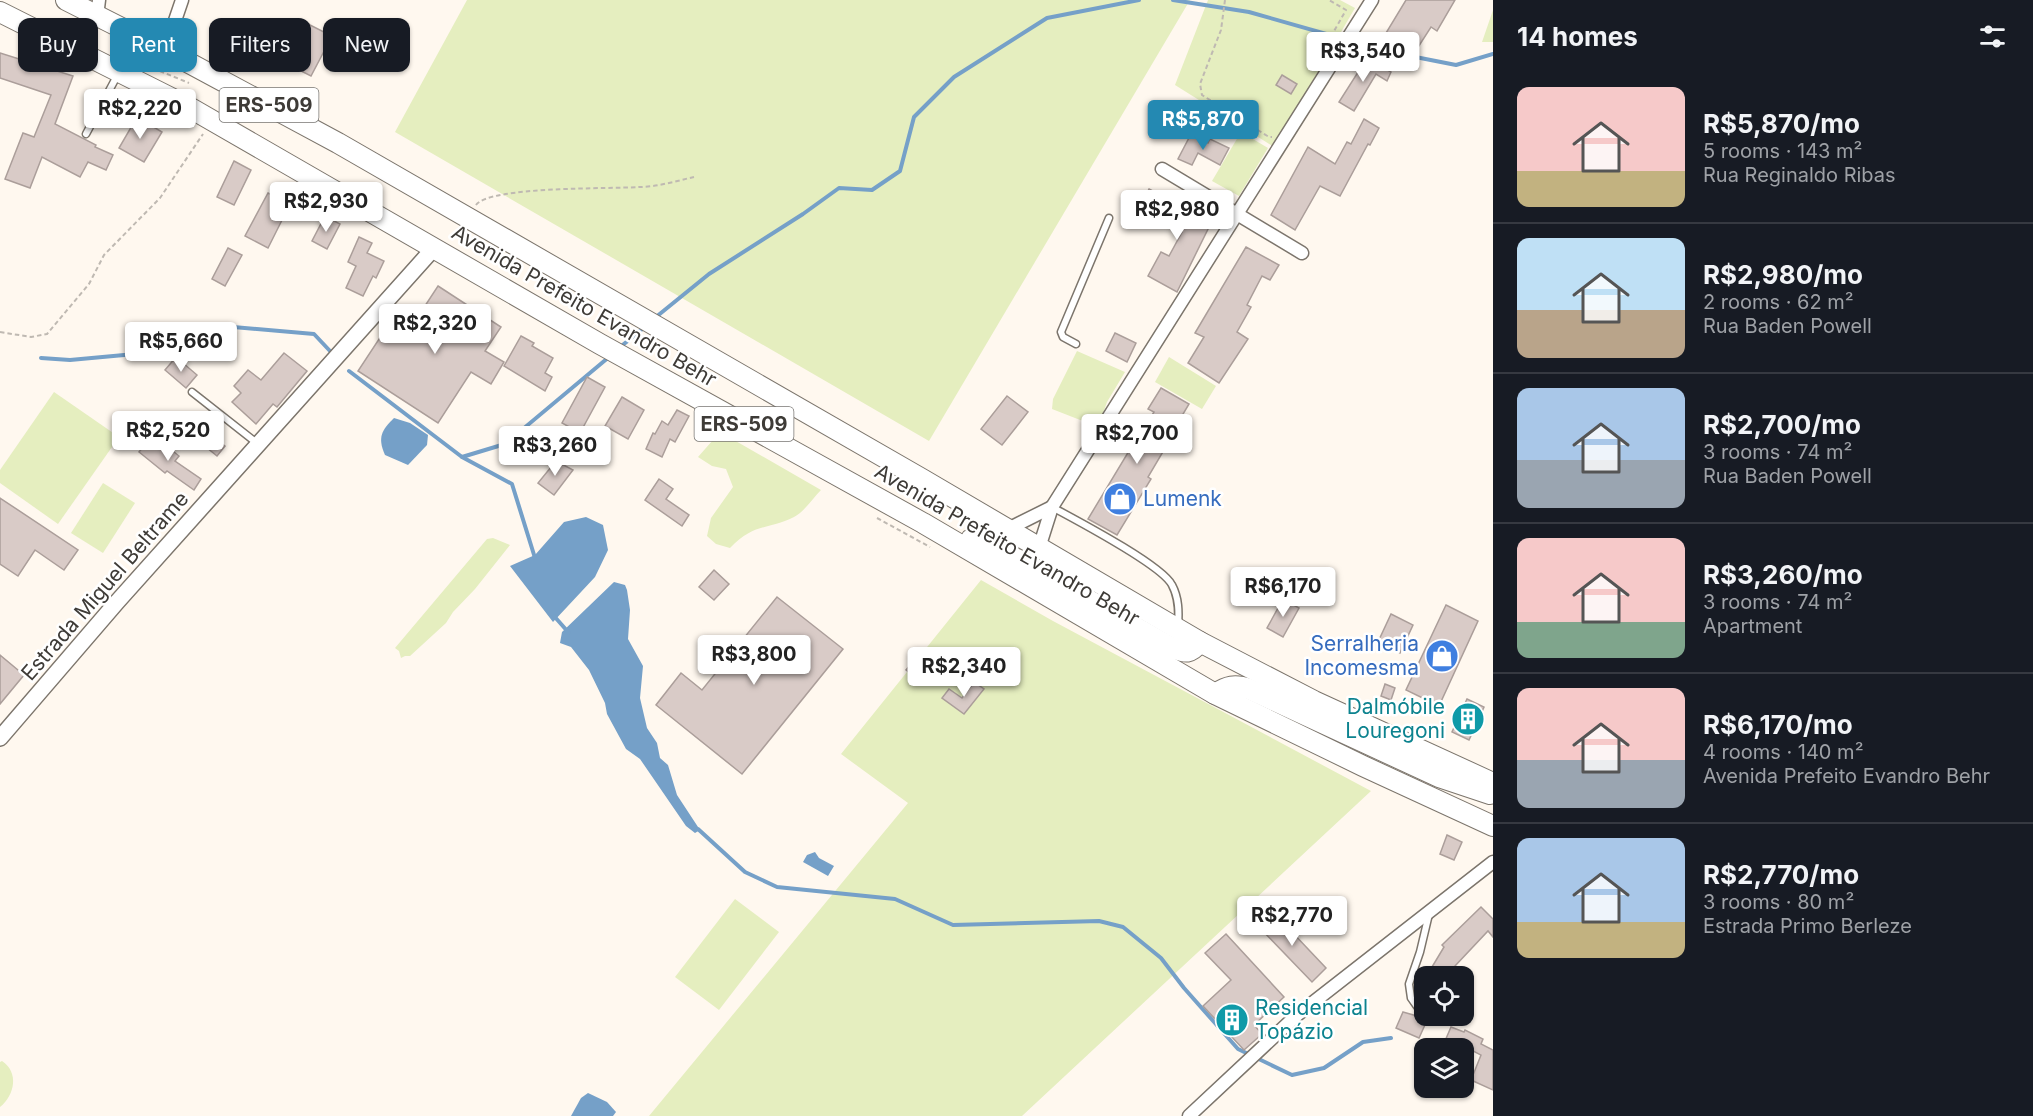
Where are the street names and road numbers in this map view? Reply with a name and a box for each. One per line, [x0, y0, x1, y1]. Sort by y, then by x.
road number: ERS-509 [220, 88, 318, 122]
street label: Avenida Prefeito Evandro Behr [448, 219, 721, 392]
road number: ERS-509 [694, 407, 794, 441]
street label: Avenida Prefeito Evandro Behr [871, 458, 1144, 631]
street label: Estrada Miguel Beltrame [16, 486, 193, 685]

